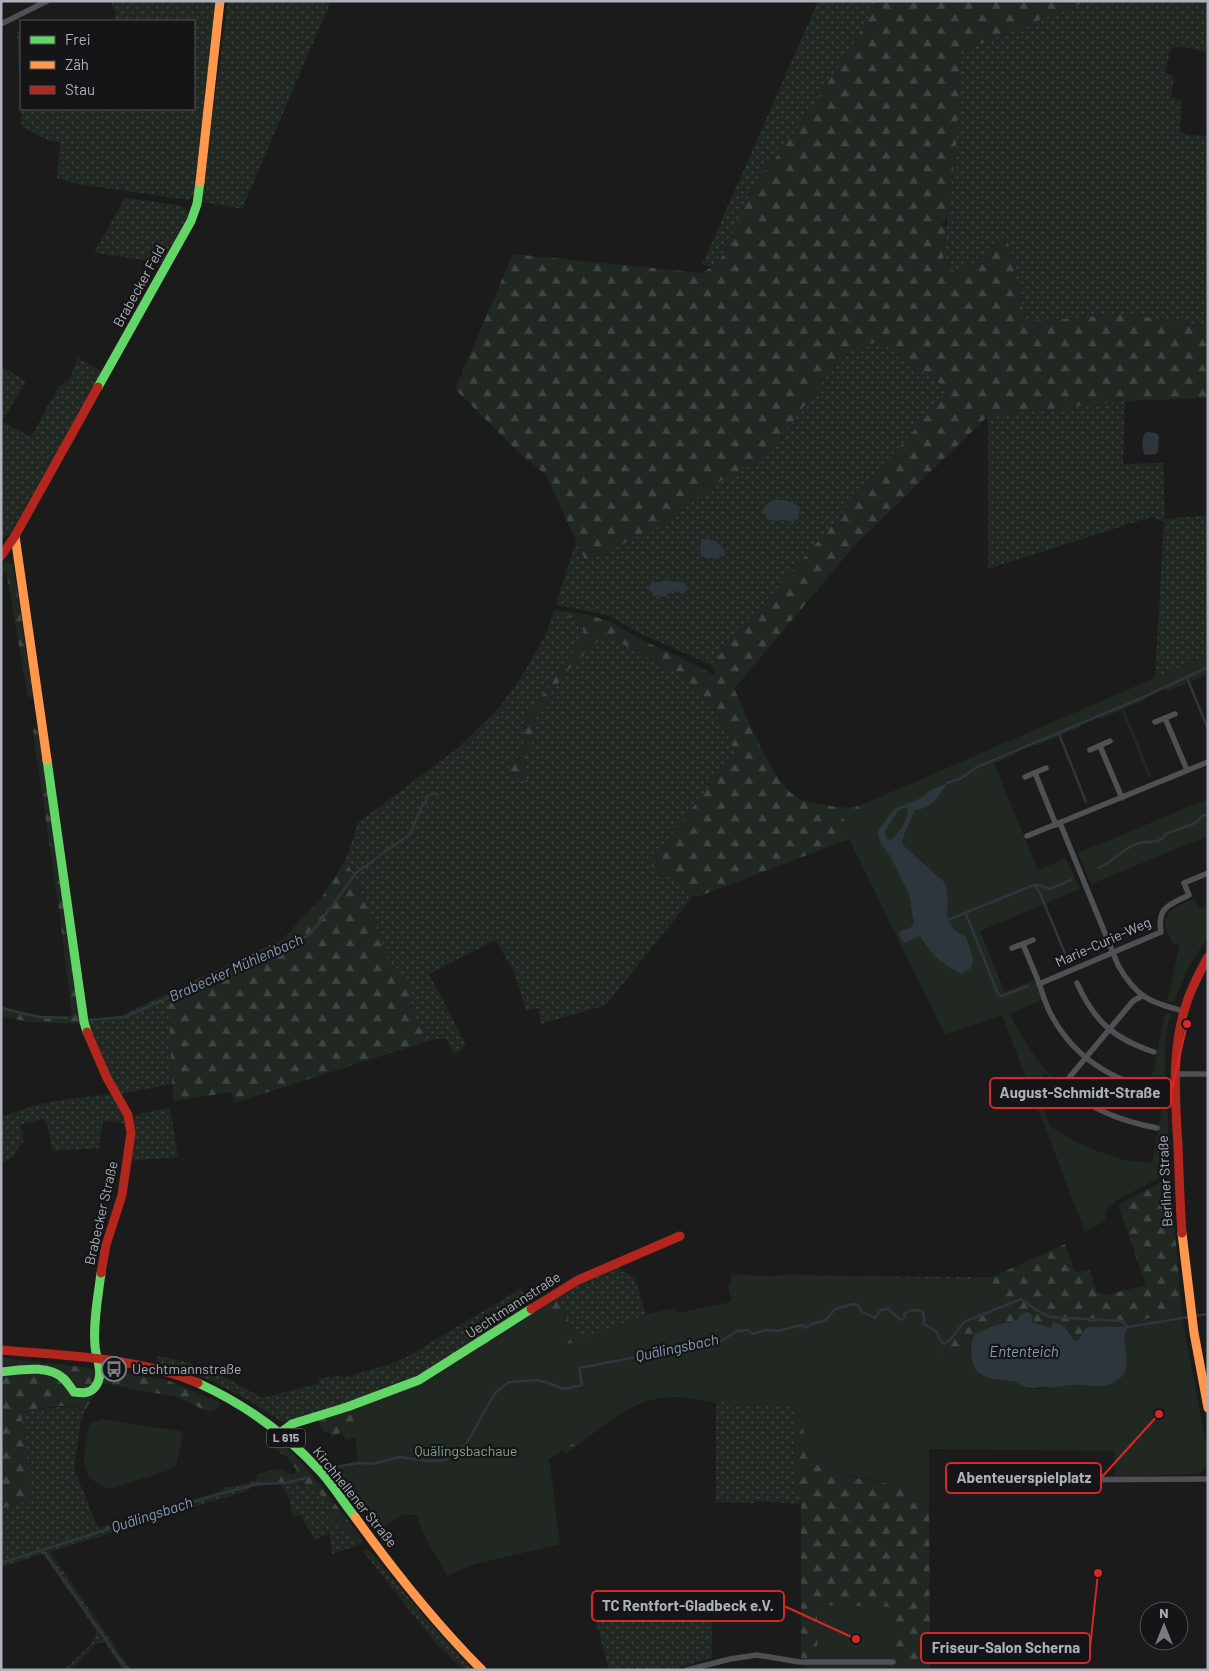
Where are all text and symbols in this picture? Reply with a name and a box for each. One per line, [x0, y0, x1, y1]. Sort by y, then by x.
legend [20, 20, 195, 110]
text: Frei [65, 30, 91, 48]
text: Zäh [65, 55, 89, 73]
text: Stau [65, 80, 95, 98]
street label: Brabecker Feld [109, 242, 168, 330]
street label: Marie-Curie-Weg [1052, 913, 1153, 970]
water label: Brabecker Mühlenbach [166, 929, 305, 1005]
callout: August-Schmidt-Straße [990, 1078, 1171, 1108]
text: August-Schmidt-Straße [1000, 1083, 1160, 1101]
street label: Berliner Straße [1154, 1135, 1175, 1227]
street label: Brabecker Straße [80, 1159, 121, 1267]
street label: Uechtmannstraße [462, 1268, 563, 1342]
water label: Quälingsbach [634, 1329, 720, 1365]
water label: Ententeich [989, 1342, 1059, 1360]
bus stop icon: Uechtmannstraße [101, 1356, 127, 1382]
place label: Uechtmannstraße [132, 1360, 242, 1377]
road number: L 615 [267, 1429, 305, 1448]
park label: Quälingsbachaue [415, 1442, 517, 1459]
street label: Kirchhellener Straße [310, 1443, 401, 1550]
callout: Abenteuerspielplatz [946, 1463, 1101, 1493]
text: Abenteuerspielplatz [957, 1468, 1092, 1486]
water label: Quälingsbach [109, 1492, 195, 1536]
callout: TC Rentfort-Gladbeck e.V. [592, 1591, 784, 1621]
text: TC Rentfort-Gladbeck e.V. [602, 1596, 774, 1614]
north arrow [1139, 1601, 1189, 1651]
text: N [1159, 1604, 1169, 1621]
callout: Friseur-Salon Scherna [921, 1633, 1090, 1663]
text: Friseur-Salon Scherna [932, 1638, 1080, 1656]

